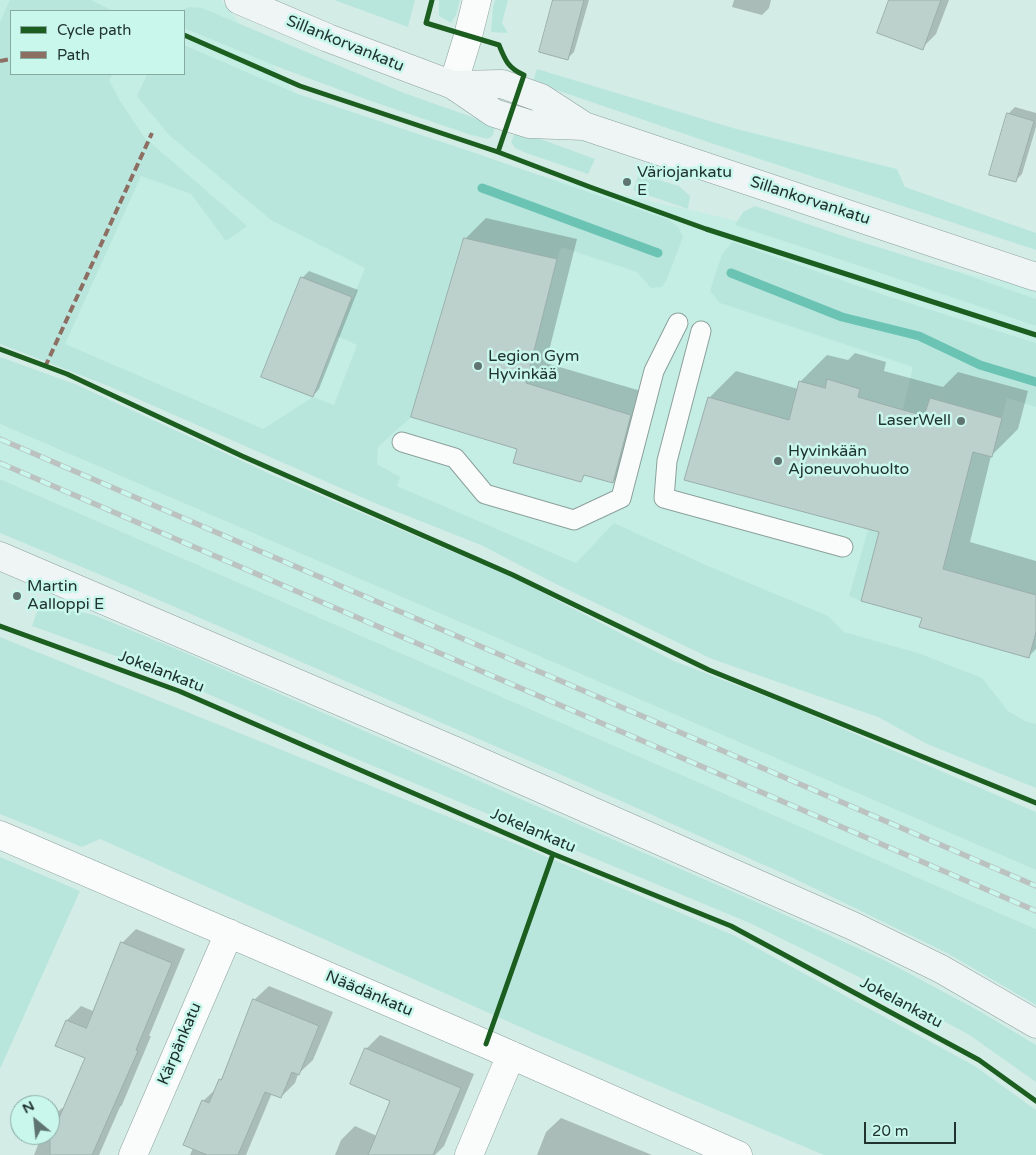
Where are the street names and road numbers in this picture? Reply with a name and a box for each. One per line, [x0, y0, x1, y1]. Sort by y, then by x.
street label: Sillankorvankatu [283, 12, 407, 76]
street label: Sillankorvankatu [748, 173, 872, 229]
street label: Jokelankatu [115, 647, 207, 697]
street label: Jokelankatu [487, 804, 579, 858]
street label: Näädänkatu [323, 967, 415, 1021]
street label: Jokelankatu [856, 973, 946, 1033]
street label: Kärpänkatu [154, 1000, 206, 1088]

